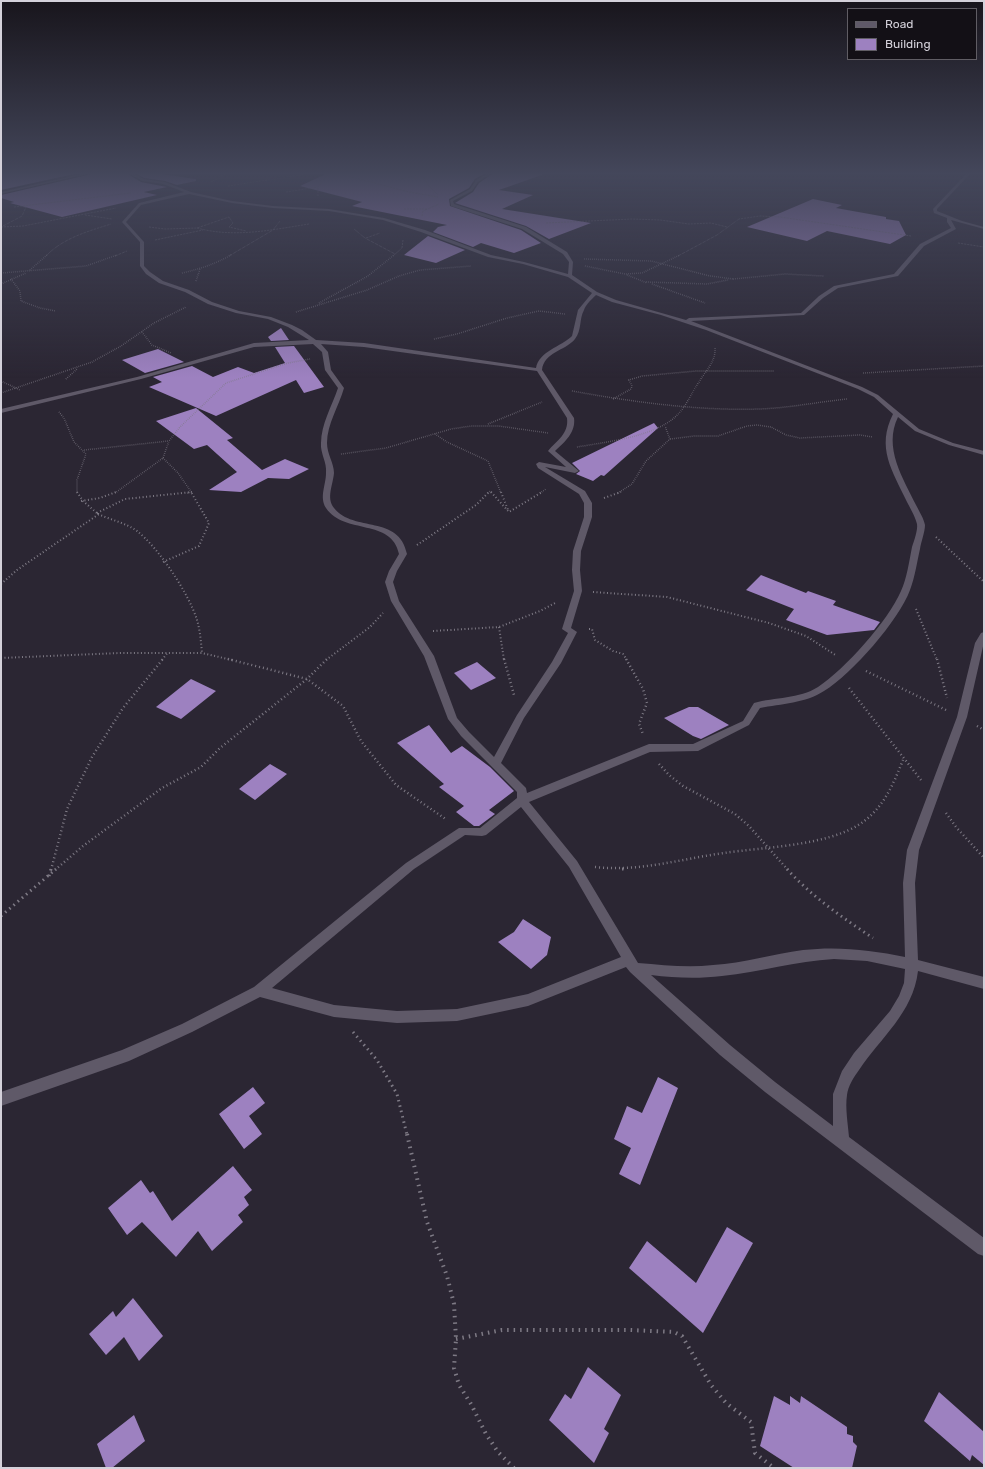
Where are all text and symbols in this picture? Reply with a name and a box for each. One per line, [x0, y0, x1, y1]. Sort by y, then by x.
legend [847, 8, 977, 60]
text: Road [885, 17, 913, 31]
text: Building [885, 37, 931, 51]

